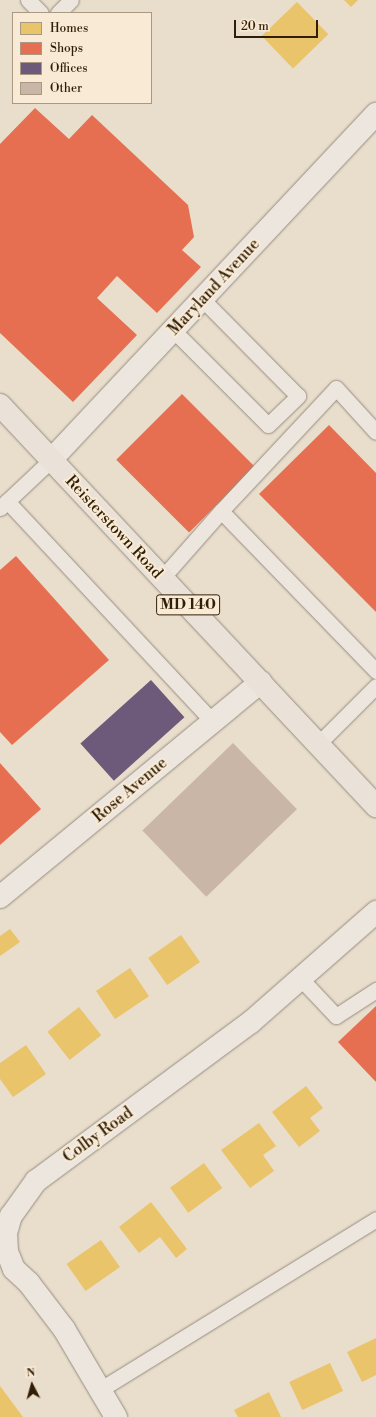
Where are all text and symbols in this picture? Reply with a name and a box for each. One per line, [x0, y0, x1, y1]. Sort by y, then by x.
legend [12, 12, 152, 104]
scale bar [236, 12, 320, 38]
text: 20 m [241, 19, 269, 34]
text: Homes [50, 21, 88, 36]
text: Shops [50, 41, 83, 56]
text: Offices [50, 61, 88, 76]
text: Other [50, 81, 82, 96]
street label: Maryland Avenue [164, 235, 264, 339]
street label: Reisterstown Road [61, 471, 167, 583]
road number: MD 140 [156, 592, 220, 618]
street label: Rose Avenue [89, 753, 171, 827]
street label: Colby Road [59, 1103, 137, 1167]
north arrow [12, 1365, 52, 1405]
text: N [26, 1366, 36, 1380]

